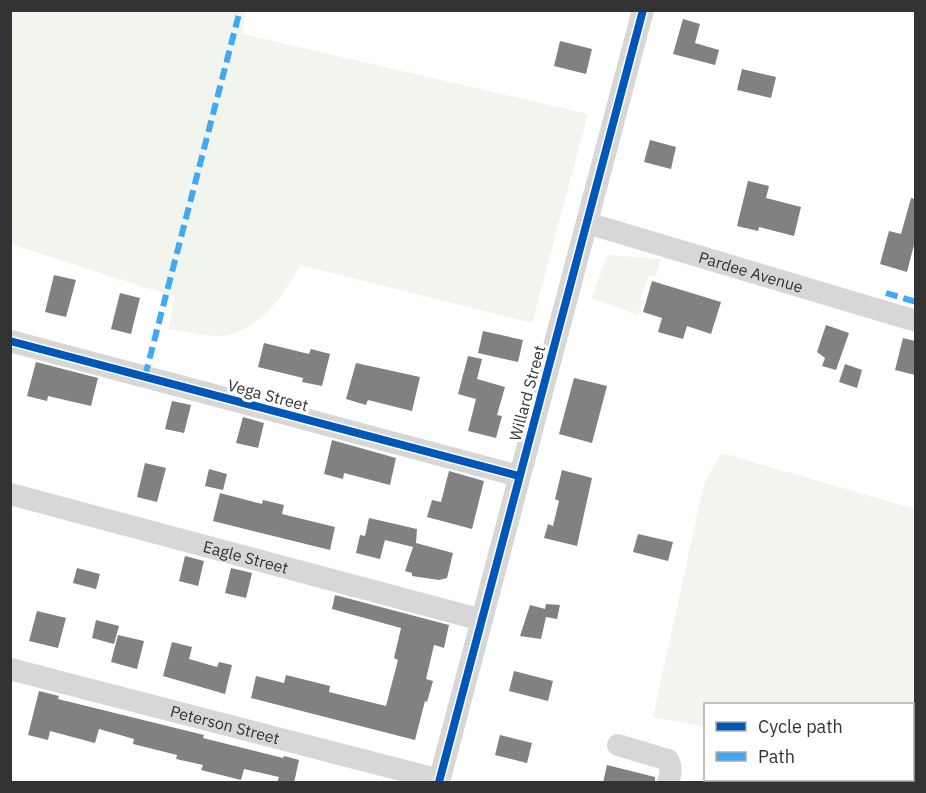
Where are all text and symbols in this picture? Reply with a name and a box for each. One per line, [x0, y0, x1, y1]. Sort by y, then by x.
street label: Pardee Avenue [696, 247, 806, 297]
street label: Willard Street [505, 343, 549, 443]
street label: Vega Street [225, 375, 311, 415]
street label: Eagle Street [201, 536, 290, 578]
street label: Peterson Street [168, 701, 282, 748]
legend [704, 703, 914, 781]
text: Cycle path [758, 715, 843, 738]
text: Path [758, 745, 795, 768]

